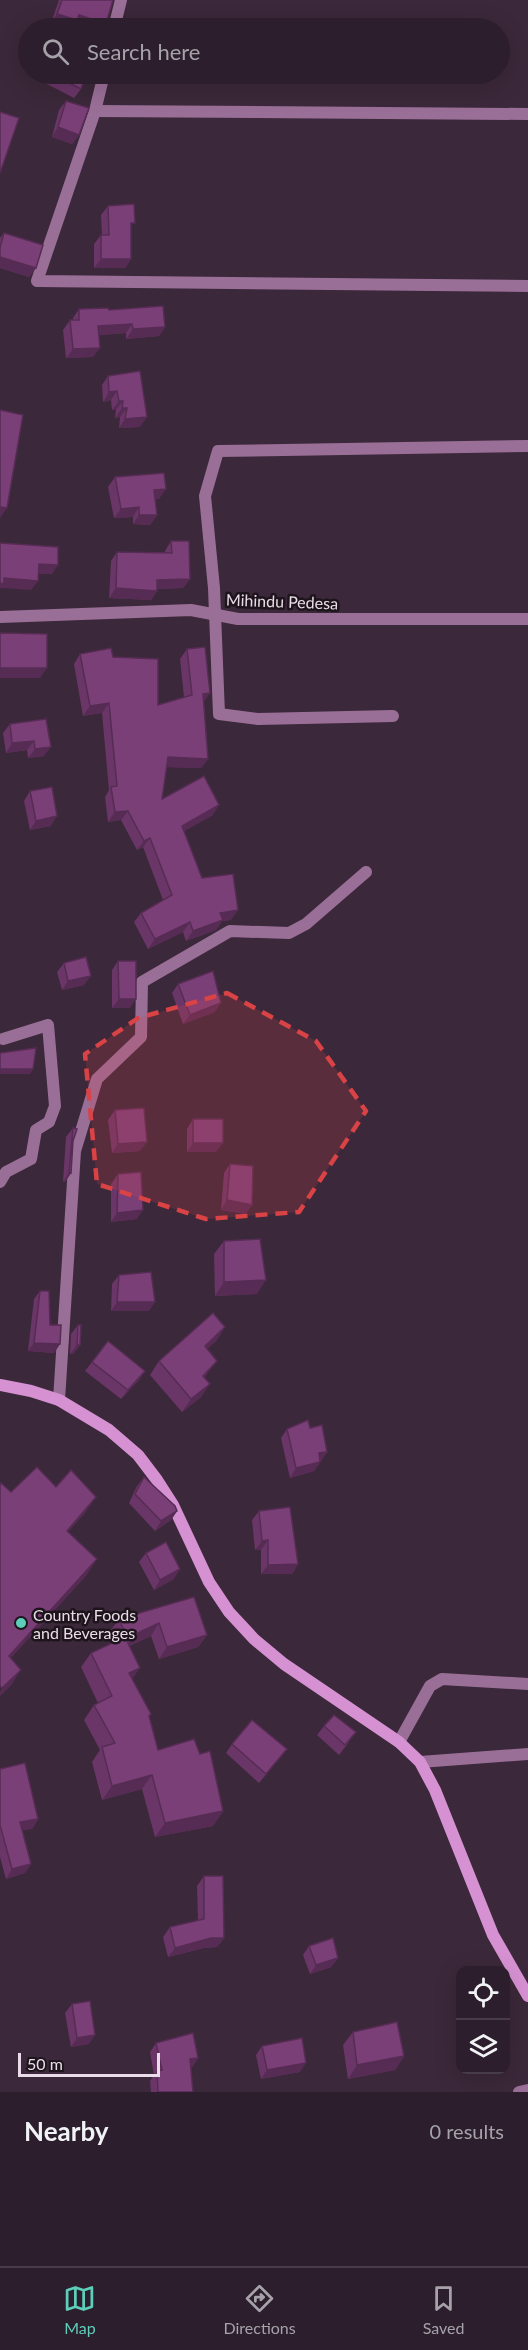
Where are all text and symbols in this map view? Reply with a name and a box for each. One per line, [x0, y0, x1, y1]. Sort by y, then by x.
search box [18, 18, 510, 84]
icon: search [39, 35, 72, 68]
text: Search here [87, 38, 200, 65]
street label: Mihindu Pedesa [226, 590, 338, 612]
place label: Country Foods and Beverages [33, 1605, 136, 1642]
marker: Country Foods and Beverages [14, 1616, 28, 1630]
map controls [456, 1966, 510, 2074]
button: locate [456, 1966, 510, 2020]
button: layers [456, 2020, 510, 2074]
scale bar [18, 2050, 160, 2078]
text: 50 m [27, 2054, 63, 2073]
text: Nearby [24, 2115, 109, 2147]
text: 0 results [429, 2119, 504, 2143]
tab: Map [63, 2282, 96, 2337]
tab: Directions [223, 2282, 296, 2337]
tab: Saved [423, 2282, 464, 2337]

